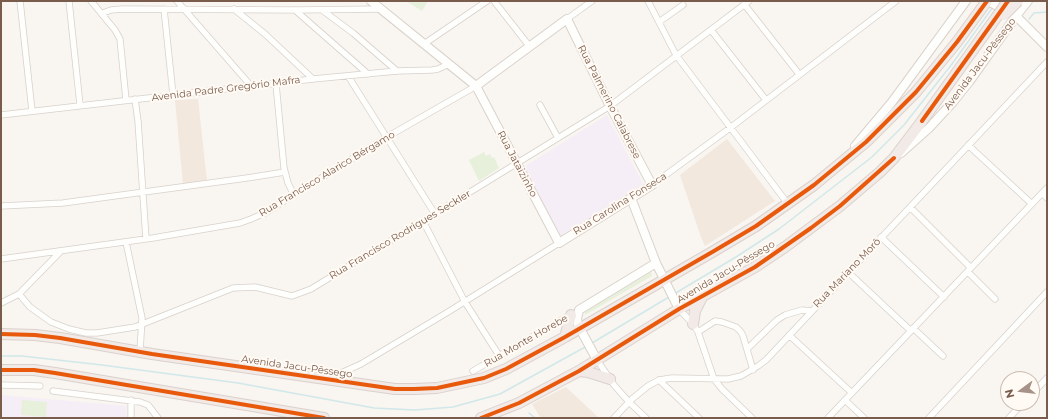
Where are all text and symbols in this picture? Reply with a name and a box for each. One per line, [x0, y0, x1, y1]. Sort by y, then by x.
street label: Avenida Jacu-Pêssego [941, 16, 1019, 112]
street label: Rua Palmerino Calabrese [575, 43, 643, 161]
street label: Avenida Padre Gregório Mafra [151, 74, 301, 104]
street label: Rua Francisco Alarico Bérgamo [257, 129, 397, 219]
street label: Rua Jataizinho [494, 129, 540, 199]
street label: Rua Carolina Fonseca [571, 170, 669, 238]
street label: Rua Francisco Rodrigues Seckler [327, 188, 473, 282]
street label: Rua Mariano Morô [811, 236, 883, 310]
street label: Avenida Jacu-Pêssego [675, 238, 777, 306]
street label: Rua Monte Horebe [482, 312, 570, 370]
street label: Avenida Jacu-Pêssego [241, 353, 353, 381]
north arrow [1000, 371, 1040, 411]
text: N [1001, 388, 1017, 400]

